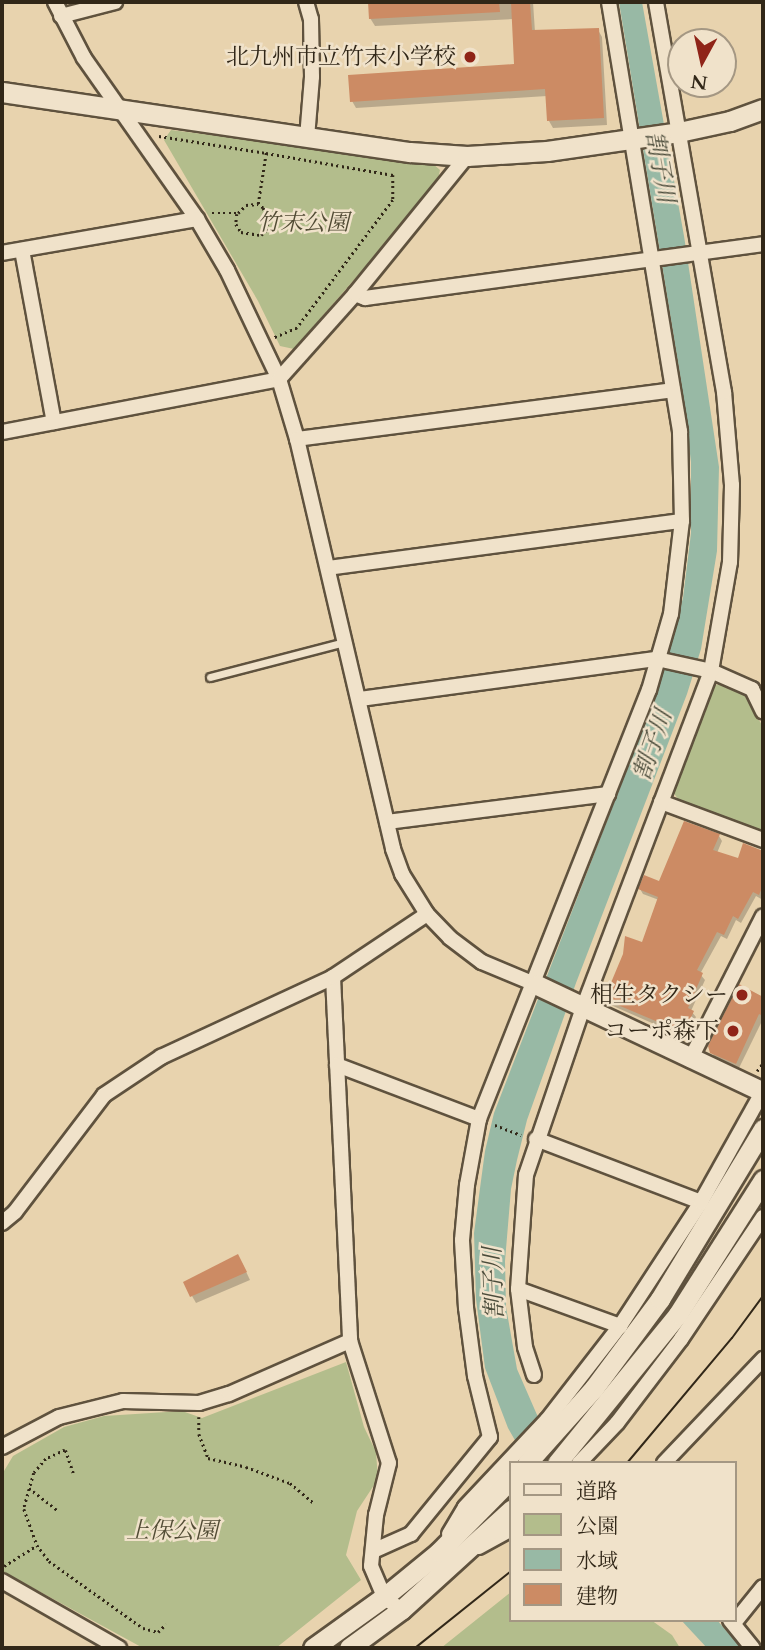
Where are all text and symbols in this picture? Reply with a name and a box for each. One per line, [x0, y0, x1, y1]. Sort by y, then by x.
north arrow [667, 28, 737, 98]
place label: 北九州市立竹末小学校 [226, 43, 456, 71]
marker: 北九州市立竹末小学校 [462, 49, 478, 65]
text: N [689, 68, 709, 96]
water label: 割子川 [640, 129, 680, 205]
park label: 竹末公園 [257, 209, 349, 237]
water label: 割子川 [628, 706, 678, 784]
place label: 相生タクシー [590, 981, 728, 1009]
marker: 相生タクシー [734, 987, 750, 1003]
place label: コーポ森下 [604, 1017, 719, 1045]
marker: コーポ森下 [725, 1023, 741, 1039]
water label: 割子川 [478, 1247, 510, 1319]
legend [510, 1461, 737, 1622]
text: 道路 [576, 1477, 618, 1506]
text: 公園 [576, 1512, 618, 1541]
park label: 上保公園 [126, 1517, 218, 1545]
text: 水域 [576, 1547, 618, 1576]
text: 建物 [576, 1582, 618, 1611]

